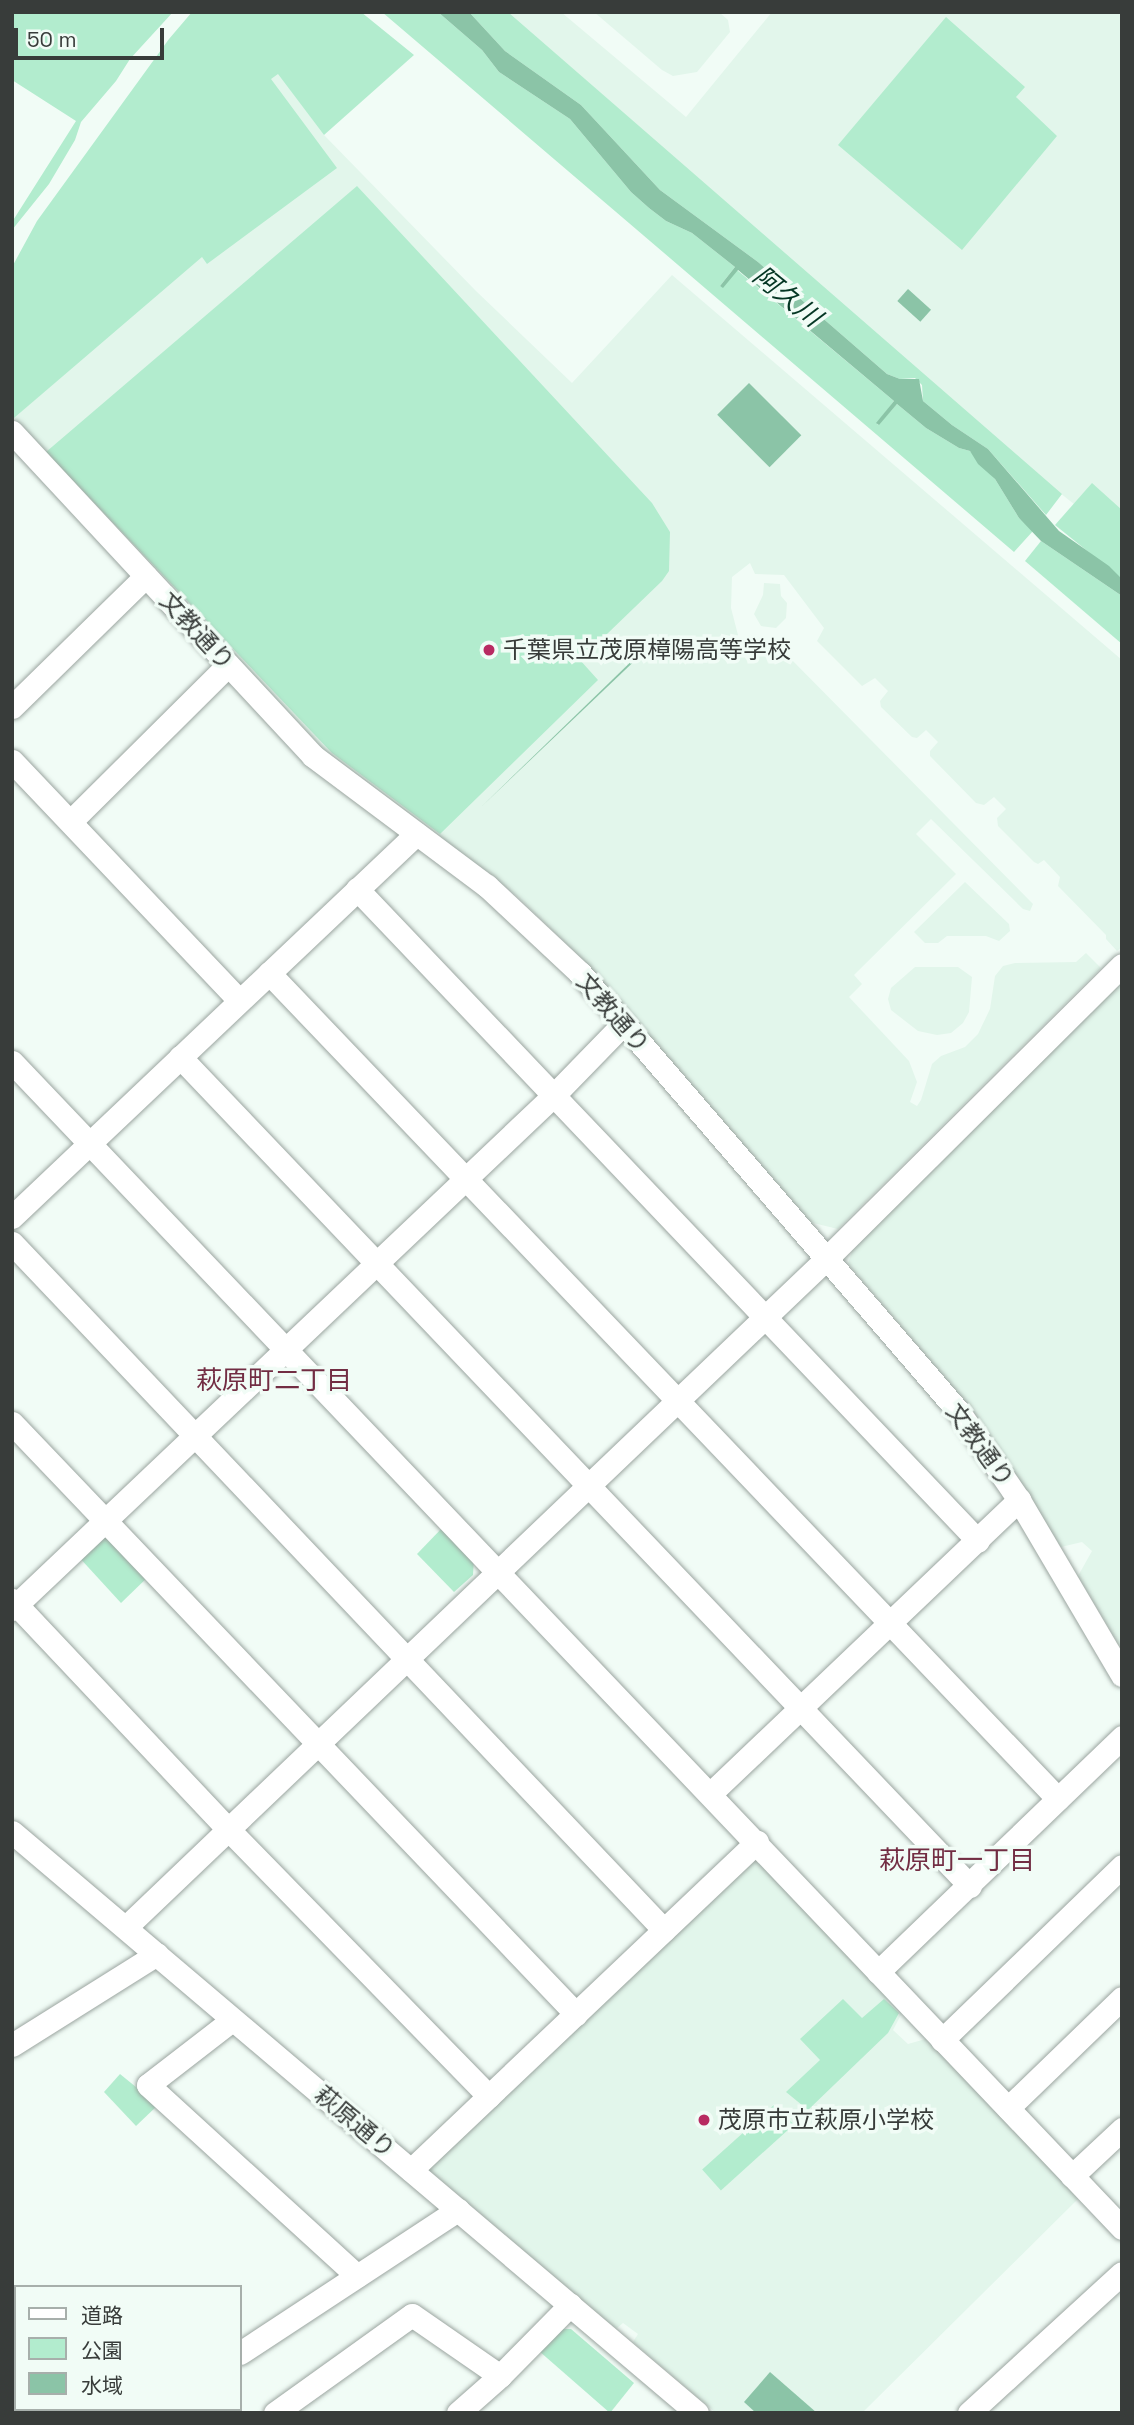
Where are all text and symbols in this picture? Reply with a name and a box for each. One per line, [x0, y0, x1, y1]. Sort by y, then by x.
scale bar [18, 14, 168, 58]
text: 50 m [27, 26, 77, 53]
water label: 阿久川 [747, 260, 827, 334]
street label: 文教通り [154, 586, 240, 676]
place label: 千葉県立茂原樟陽高等学校 [503, 636, 791, 664]
marker: 千葉県立茂原樟陽高等学校 [481, 642, 497, 658]
street label: 文教通り [571, 967, 655, 1059]
district label: 萩原町二丁目 [196, 1365, 352, 1397]
street label: 文教通り [940, 1398, 1020, 1492]
district label: 萩原町一丁目 [879, 1845, 1035, 1877]
street label: 萩原通り [309, 2080, 401, 2164]
place label: 茂原市立萩原小学校 [718, 2106, 934, 2134]
marker: 茂原市立萩原小学校 [696, 2112, 712, 2128]
legend [14, 2285, 242, 2411]
text: 道路 [81, 2302, 123, 2329]
text: 公園 [81, 2337, 123, 2364]
text: 水域 [81, 2372, 123, 2399]

